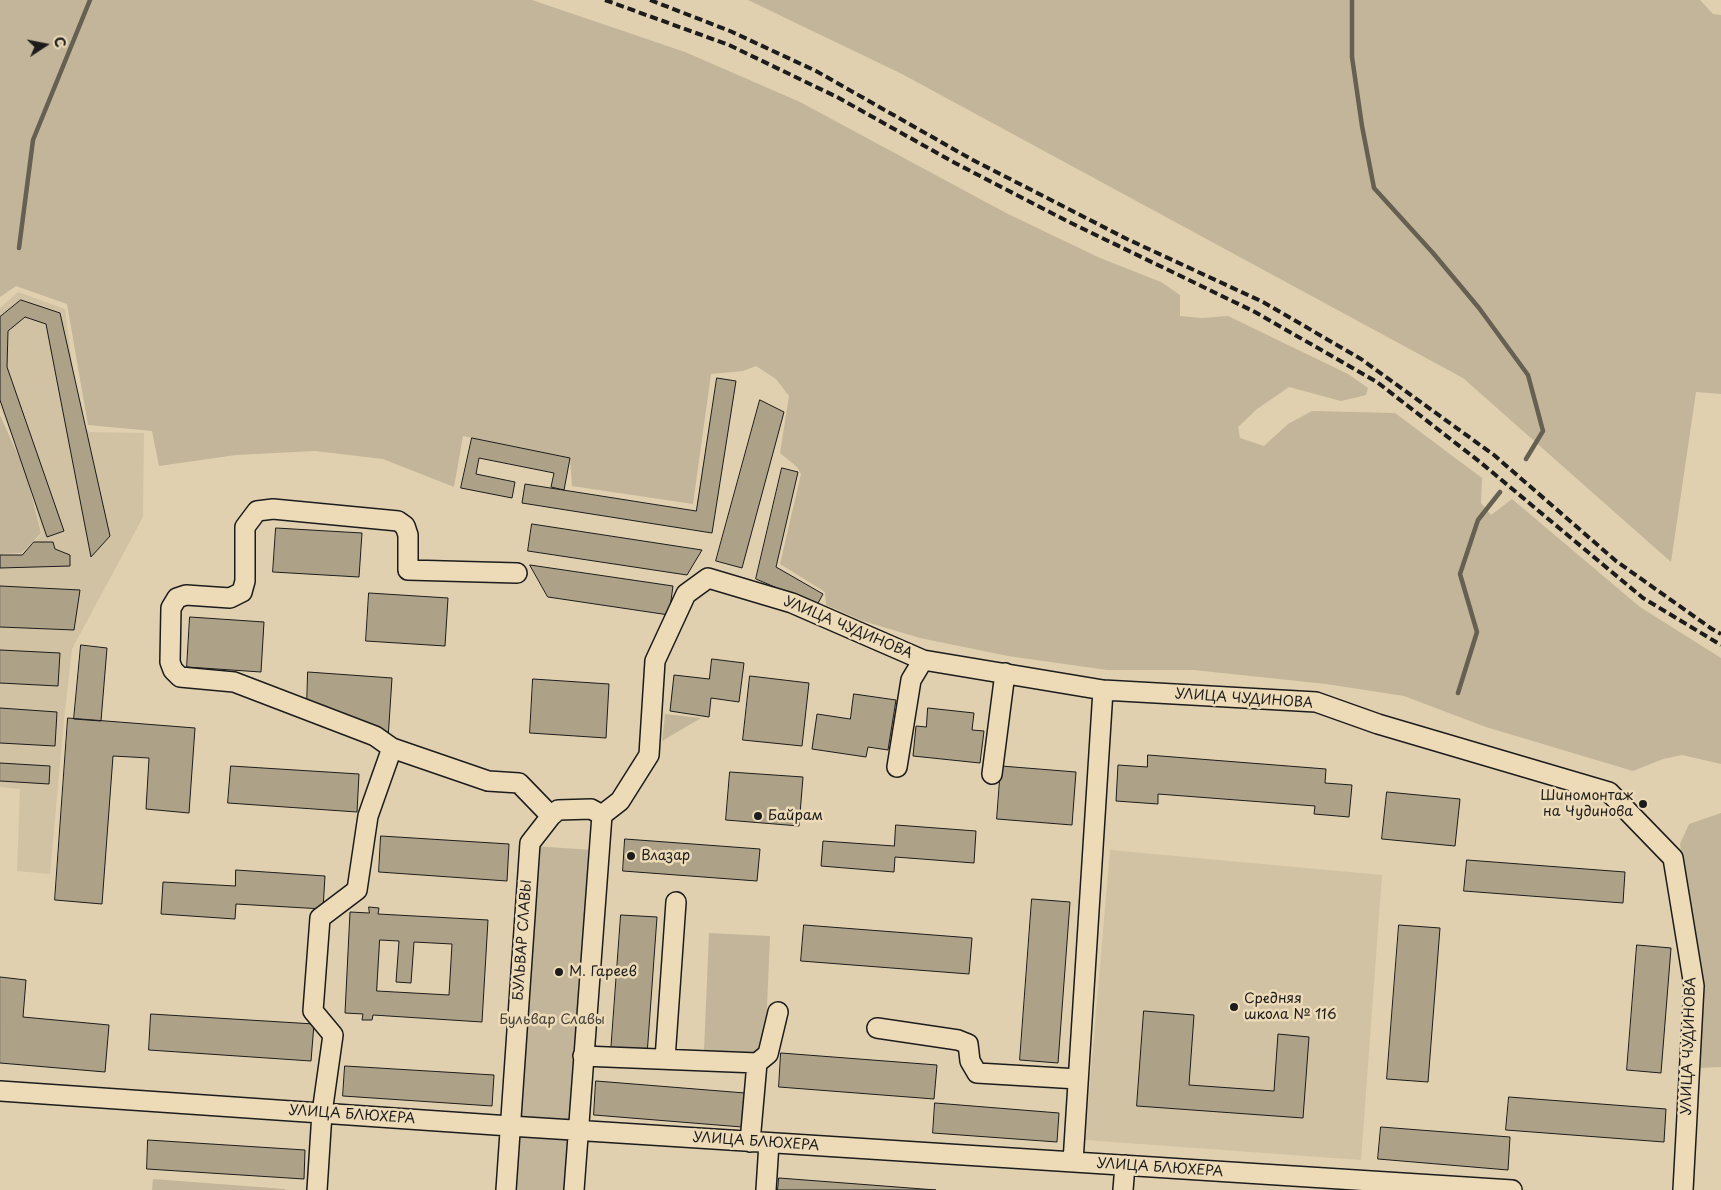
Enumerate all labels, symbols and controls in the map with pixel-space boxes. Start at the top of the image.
north arrow [20,20,70,70]
text: С [49,35,72,49]
street label: УЛИЦА ЧУДИНОВА [781,593,915,663]
street label: УЛИЦА ЧУДИНОВА [1174,686,1314,712]
place label: Шиномонтаж на Чудинова [1540,788,1633,820]
marker: Шиномонтаж на Чудинова [1637,798,1649,810]
place label: Байрам [768,808,823,824]
marker: Байрам [752,810,764,822]
place label: Влазар [641,848,690,864]
marker: Влазар [625,850,637,862]
street label: БУЛЬВАР СЛАВЫ [510,879,536,1001]
place label: М. Гареев [569,964,637,980]
marker: М. Гареев [553,966,565,978]
street label: УЛИЦА ЧУДИНОВА [1678,977,1700,1115]
place label: Средняя школа № 116 [1244,991,1337,1024]
marker: Средняя школа № 116 [1228,1001,1240,1013]
park label: Бульвар Славы [499,1012,605,1028]
street label: УЛИЦА БЛЮХЕРА [288,1102,416,1128]
street label: УЛИЦА БЛЮХЕРА [692,1129,820,1155]
street label: УЛИЦА БЛЮХЕРА [1096,1155,1224,1181]

